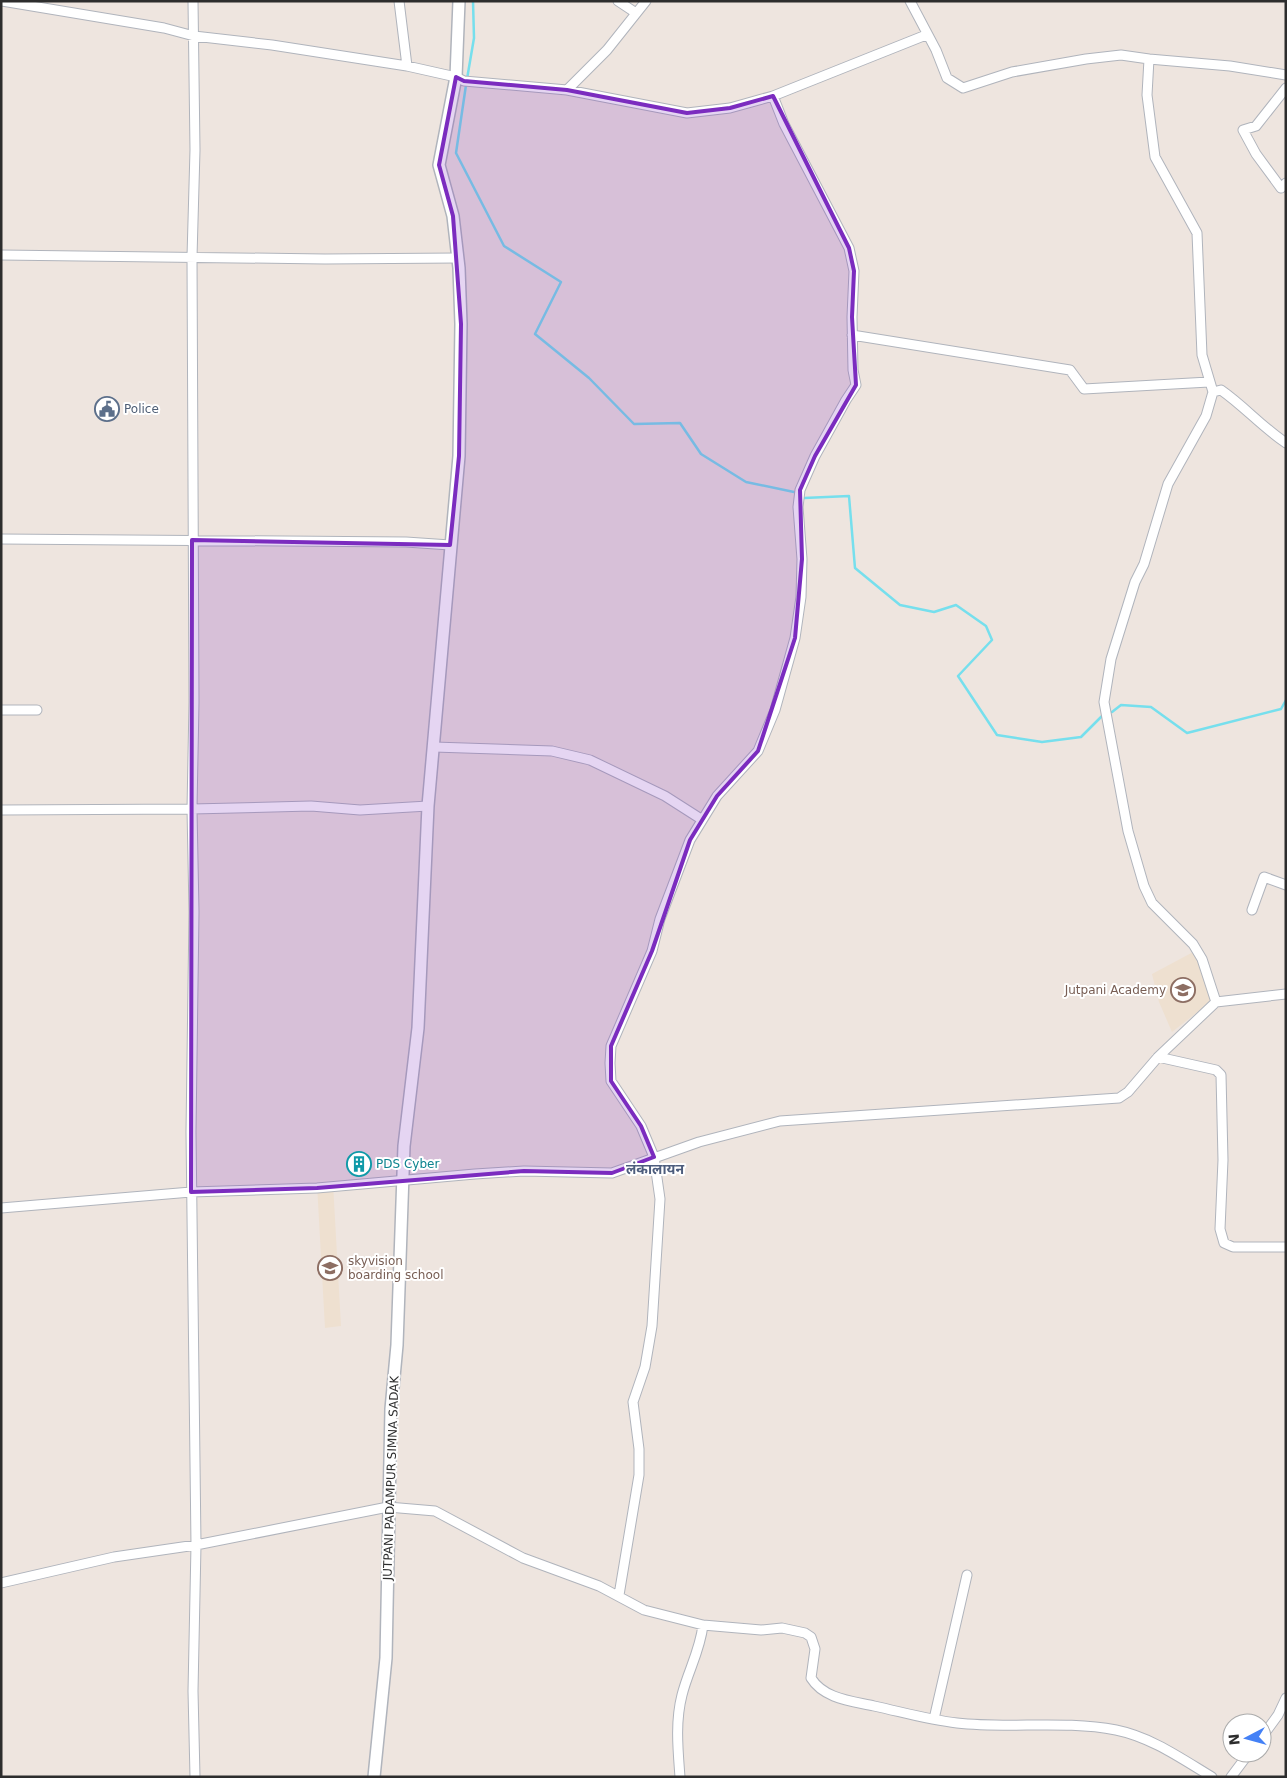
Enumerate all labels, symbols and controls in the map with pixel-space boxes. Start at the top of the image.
public building icon: Police [94,396,120,422]
place label: Police [124,402,159,416]
school or university icon: Jutpani Academy [1170,977,1196,1003]
place label: Jutpani Academy [1064,983,1166,997]
building icon: PDS Cyber [346,1151,372,1177]
place label: PDS Cyber [376,1157,439,1171]
district label: लंकालायन [626,1161,684,1177]
place label: skyvision boarding school [348,1254,444,1282]
school or university icon: skyvision boarding school [317,1255,343,1281]
street label: JUTPANI PADAMPUR SIMNA SADAK [380,1374,402,1582]
north arrow [1222,1713,1272,1763]
text: N [1226,1733,1243,1746]

